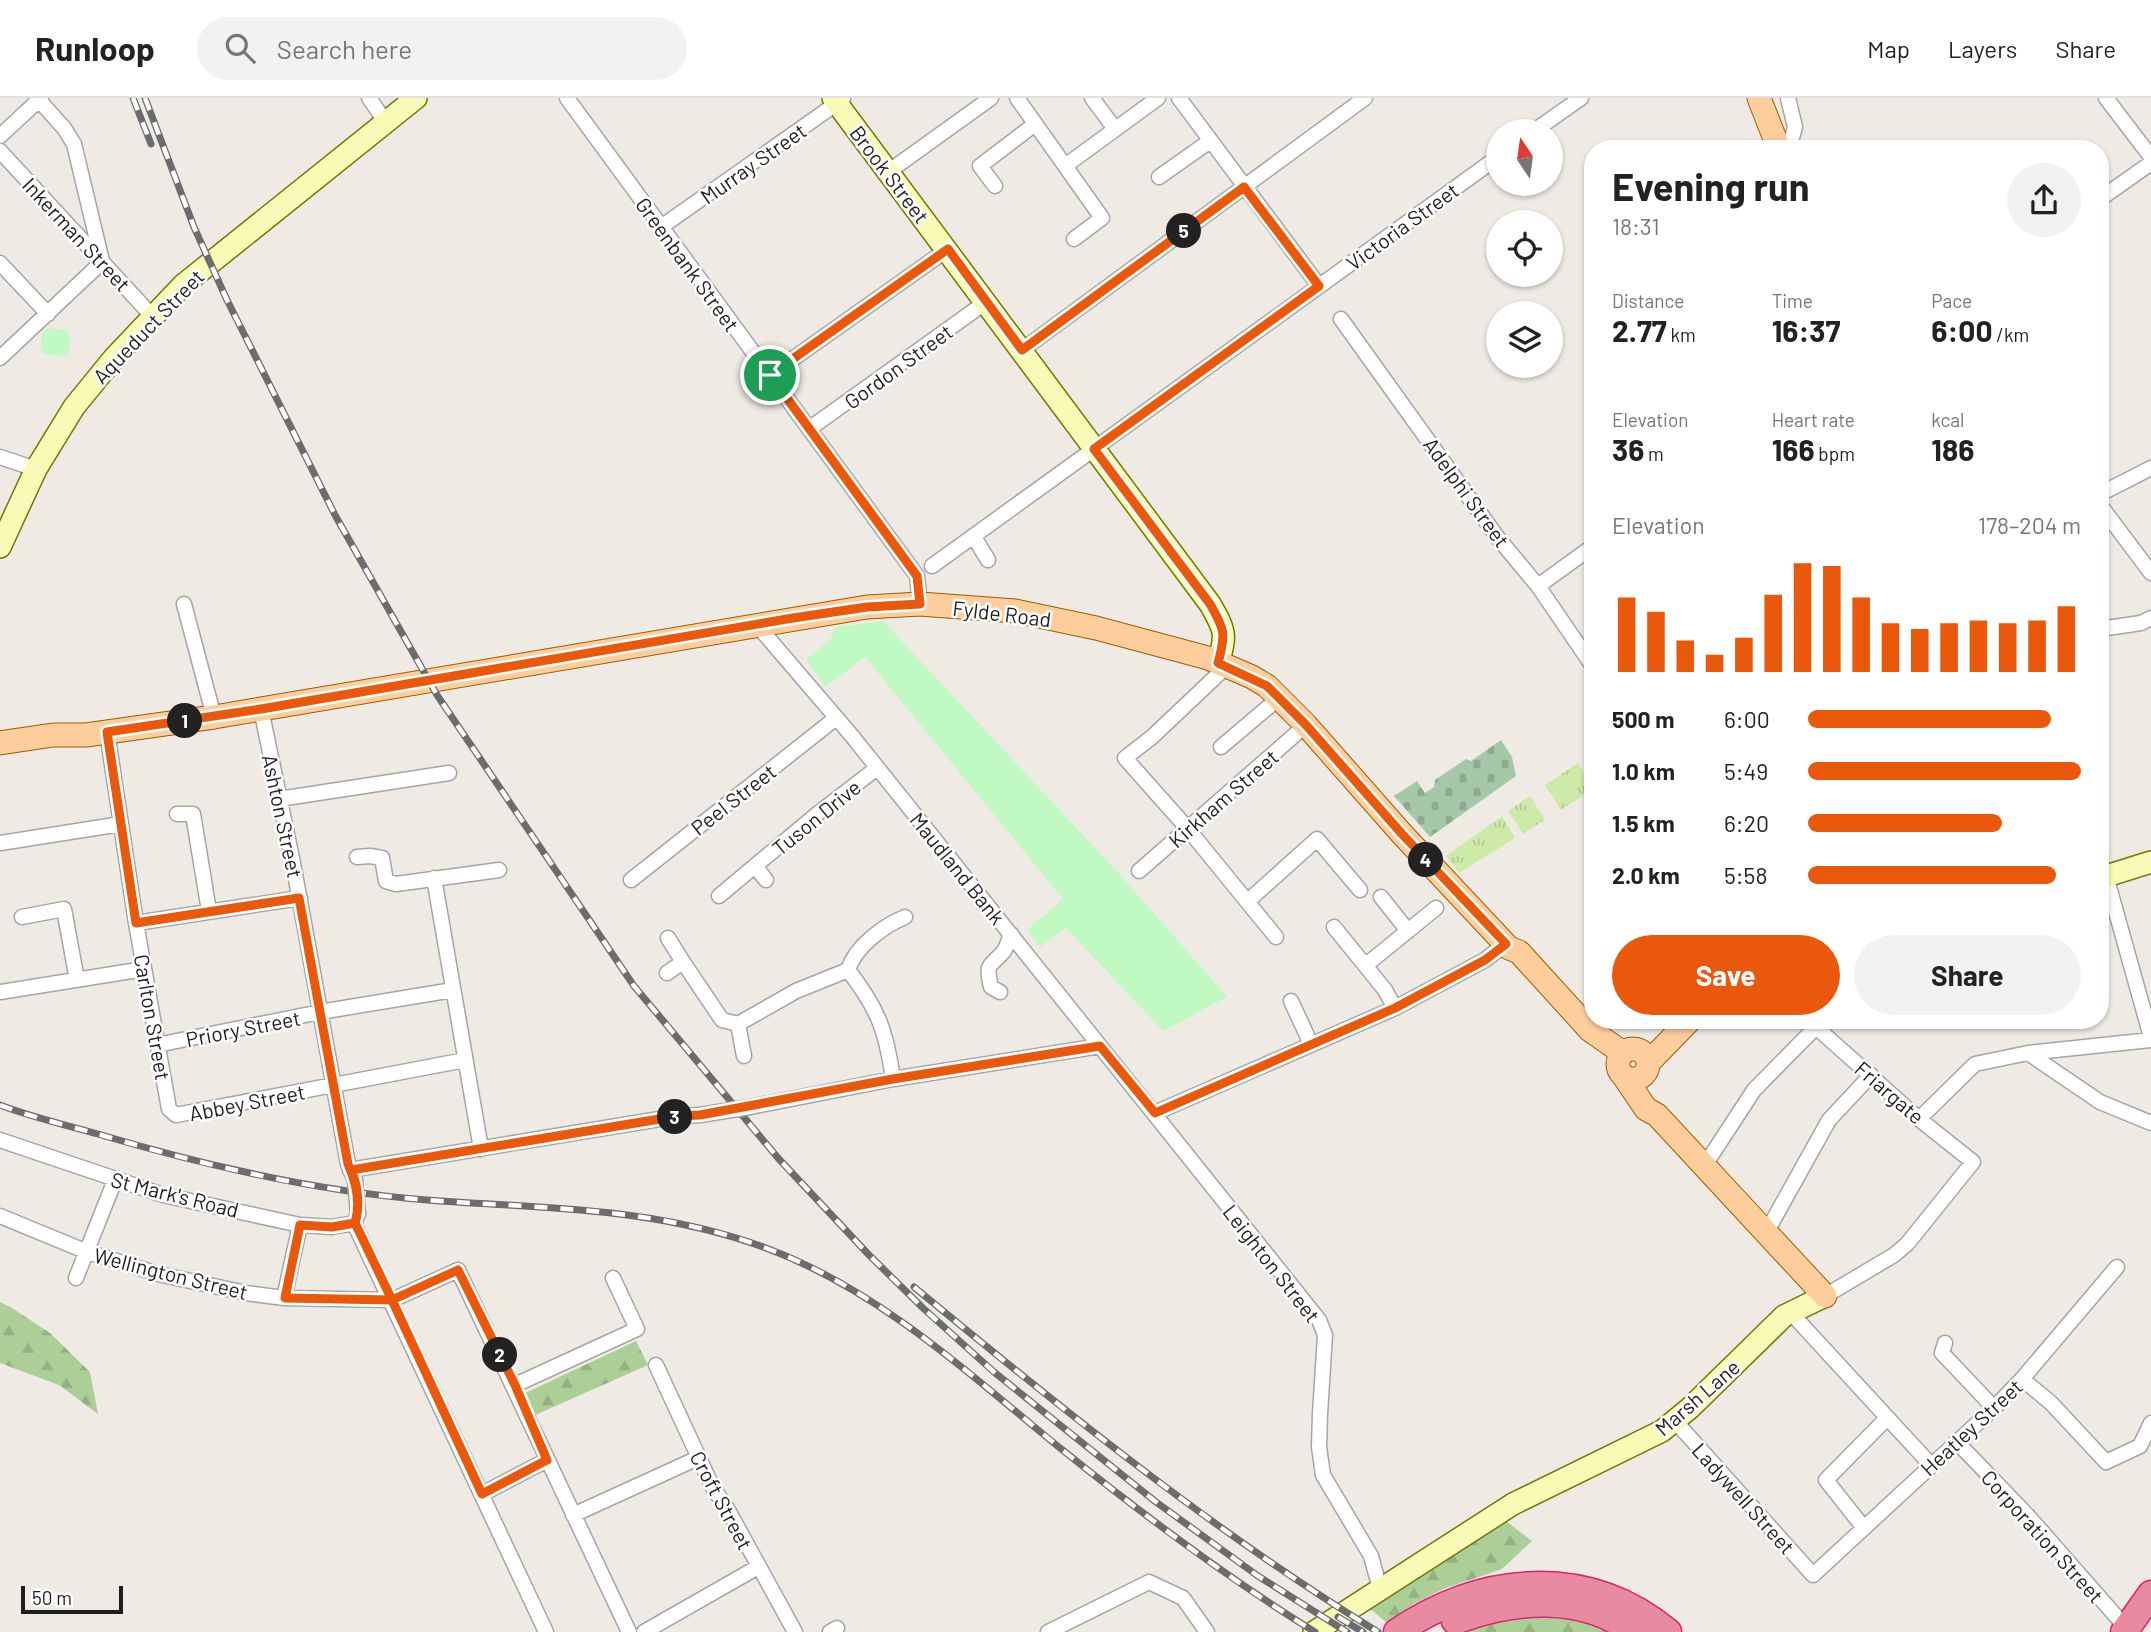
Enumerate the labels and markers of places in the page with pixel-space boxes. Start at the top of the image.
pin: 5 [1166,214,1202,248]
pin [740,345,800,405]
pin: 1 [168,704,202,738]
pin: 4 [1408,842,1444,878]
pin: 3 [658,1100,692,1134]
pin: 2 [482,1338,518,1372]

